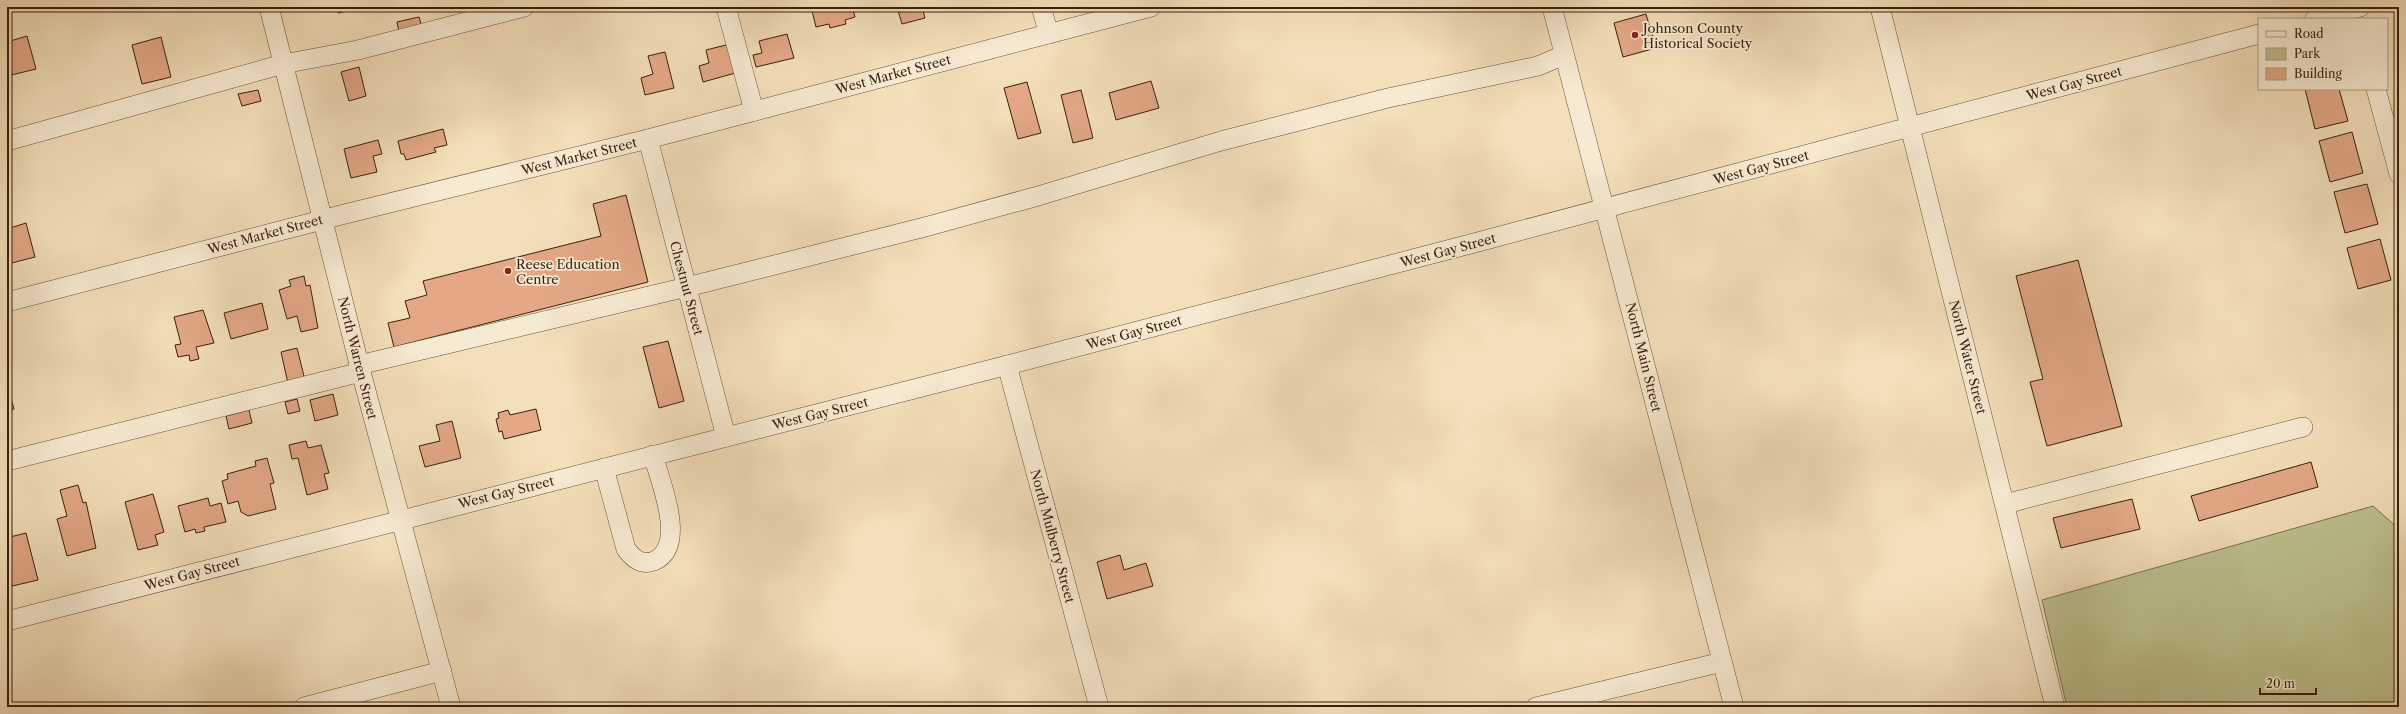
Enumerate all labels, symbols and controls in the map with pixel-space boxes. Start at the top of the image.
legend [2258,18,2388,90]
place label: Johnson County Historical Society [1641,20,1753,51]
text: Road [2294,26,2324,41]
marker: Johnson County Historical Society [1630,30,1640,40]
text: Park [2294,46,2321,61]
street label: West Market Street [833,51,953,97]
street label: West Gay Street [2024,62,2124,104]
text: Building [2294,66,2342,81]
street label: West Market Street [519,134,639,178]
street label: West Gay Street [1711,146,1811,188]
street label: West Market Street [205,211,325,257]
street label: West Gay Street [1398,229,1498,271]
street label: Chestnut Street [667,239,707,337]
place label: Reese Education Centre [516,256,620,287]
marker: Reese Education Centre [503,266,513,276]
street label: North Warren Street [335,295,381,421]
street label: North Water Street [1946,298,1990,416]
street label: North Main Street [1623,301,1665,414]
street label: West Gay Street [1084,311,1184,353]
street label: West Gay Street [769,393,870,433]
street label: North Mulberry Street [1027,467,1079,605]
street label: West Gay Street [455,472,556,512]
street label: West Gay Street [142,552,242,594]
scale bar [2260,670,2316,696]
text: 20 m [2266,676,2295,691]

